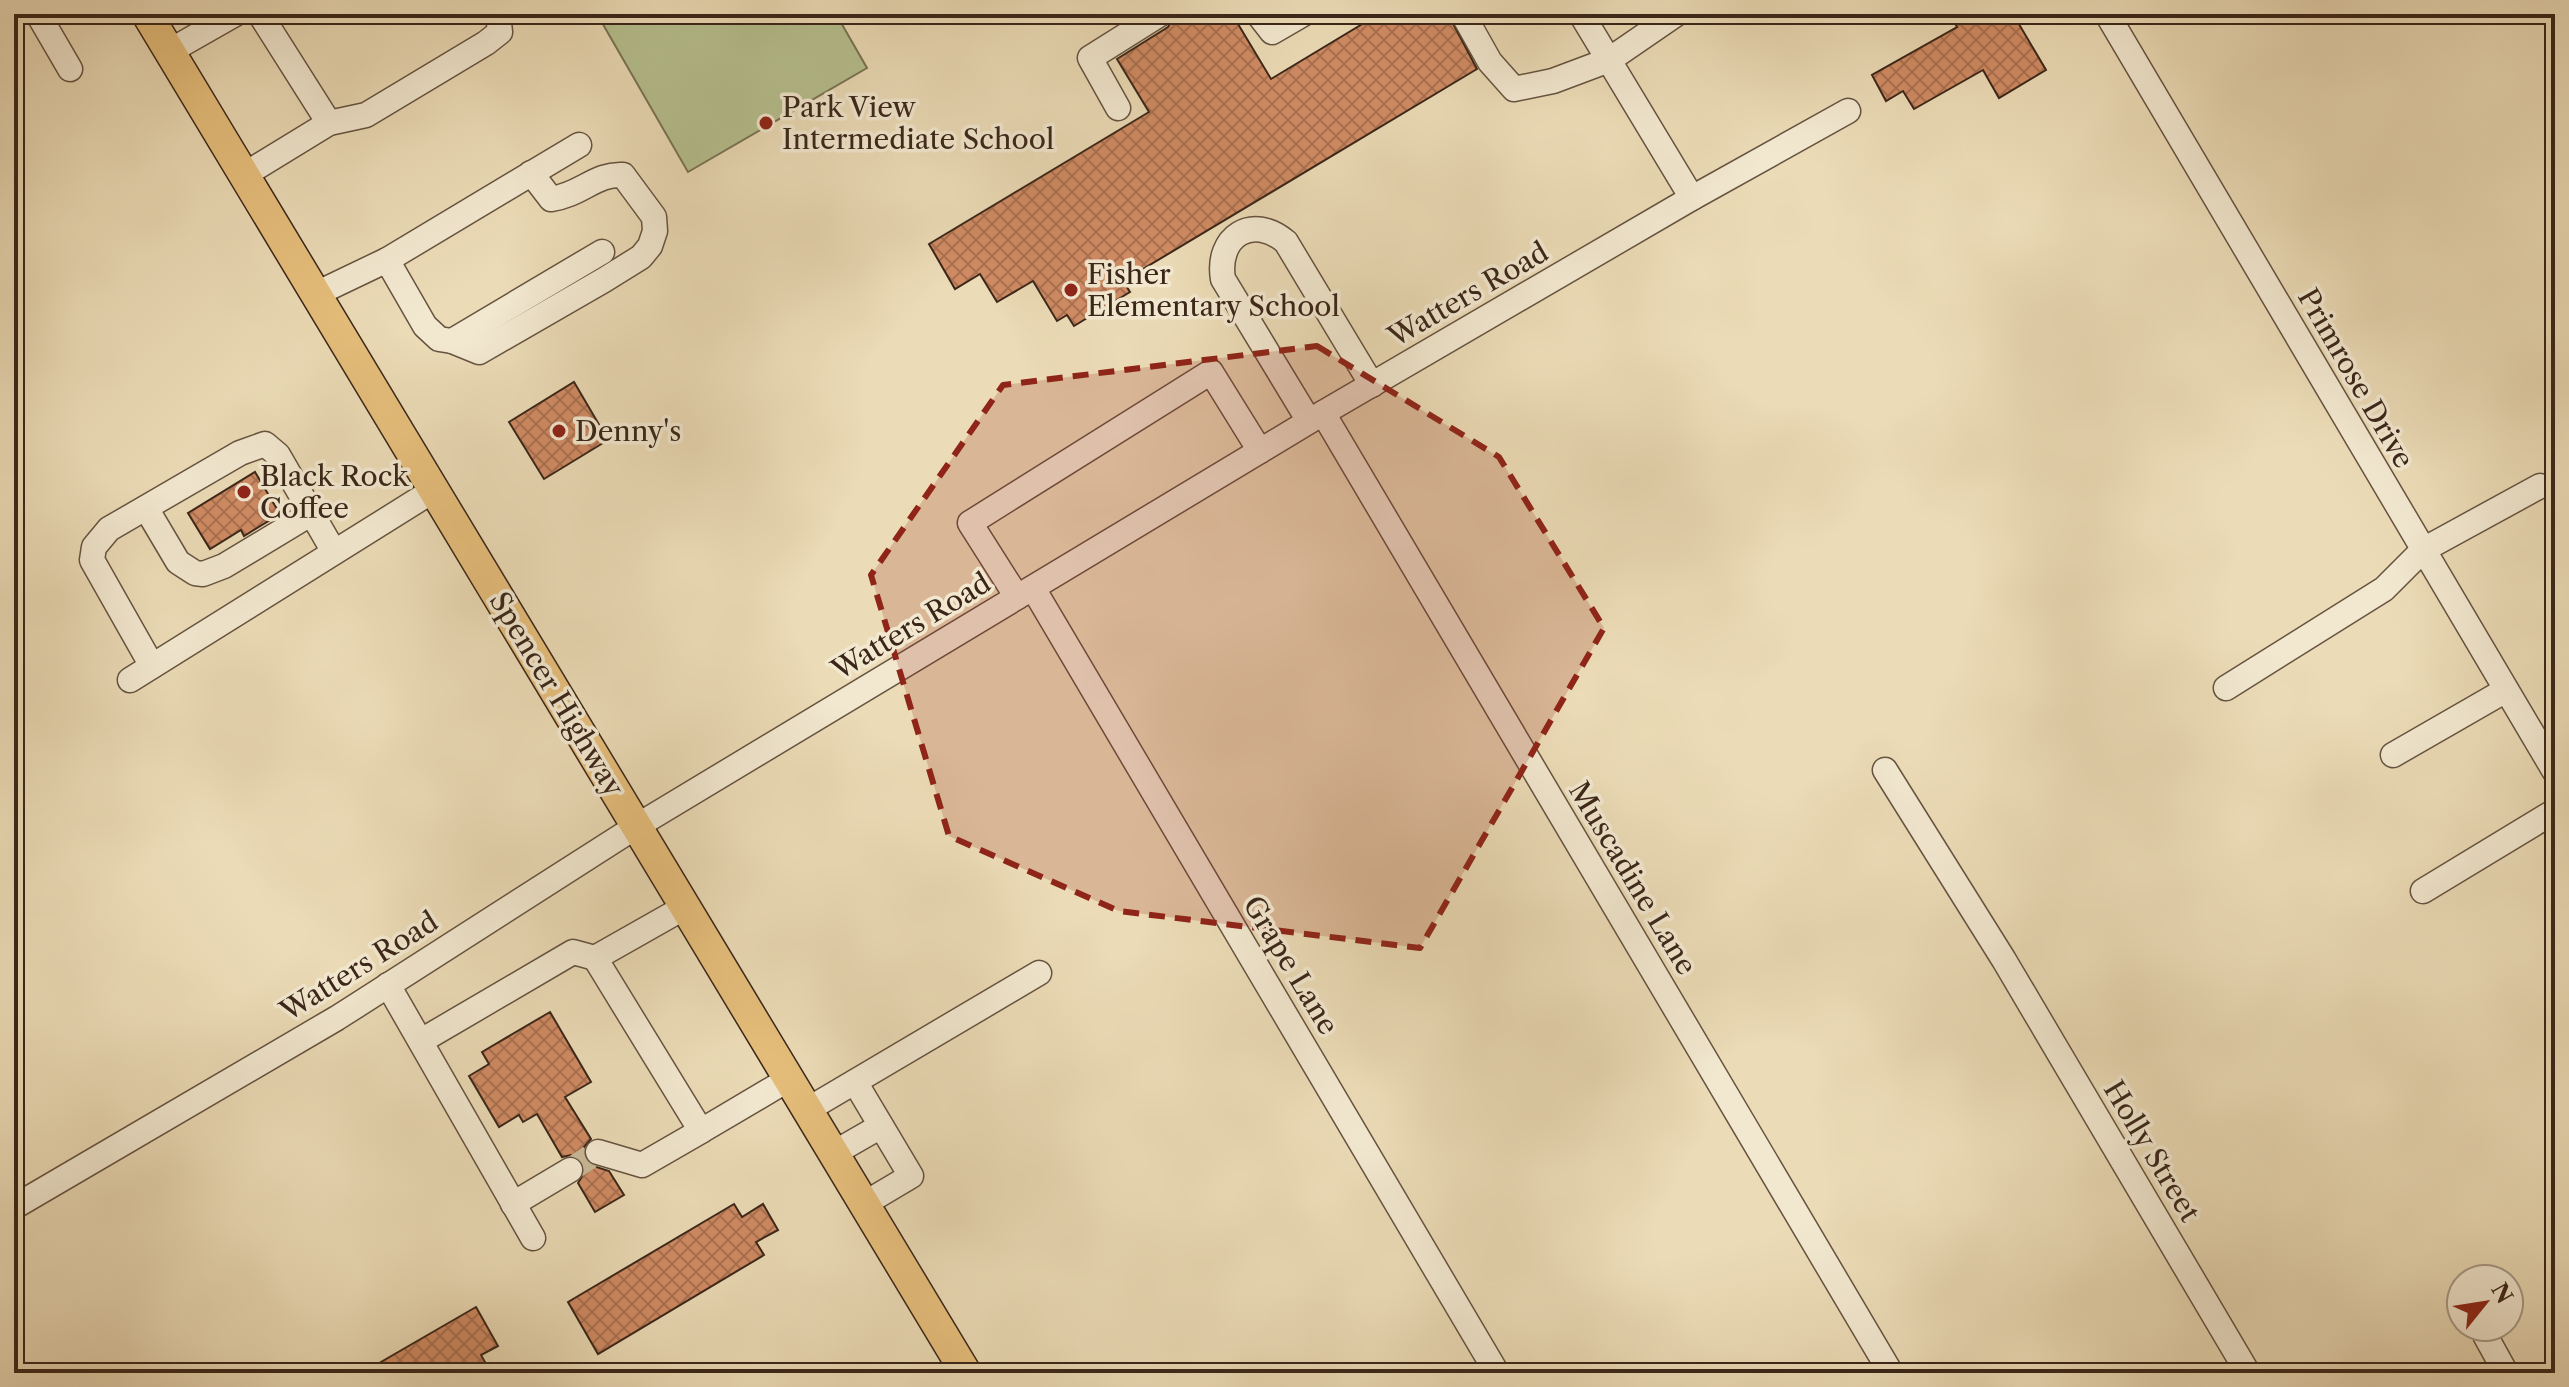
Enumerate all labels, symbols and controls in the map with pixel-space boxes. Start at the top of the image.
place label: Park View Intermediate School [782,90,1054,156]
marker: Park View Intermediate School [757,114,775,132]
street label: Watters Road [1381,235,1554,354]
place label: Fisher Elementary School [1087,257,1340,323]
marker: Fisher Elementary School [1062,281,1080,299]
street label: Primrose Drive [2291,282,2421,474]
place label: Denny's [575,414,681,448]
marker: Denny's [550,422,568,440]
place label: Black Rock Coffee [260,459,410,525]
marker: Black Rock Coffee [235,483,253,501]
street label: Watters Road [825,565,997,687]
street label: Spencer Highway [483,586,632,803]
street label: Muscadine Lane [1562,775,1704,981]
street label: Grape Lane [1236,890,1346,1040]
street label: Watters Road [273,904,444,1028]
street label: Holly Street [2097,1074,2207,1228]
north arrow [2445,1263,2525,1343]
text: N [2485,1278,2518,1308]

